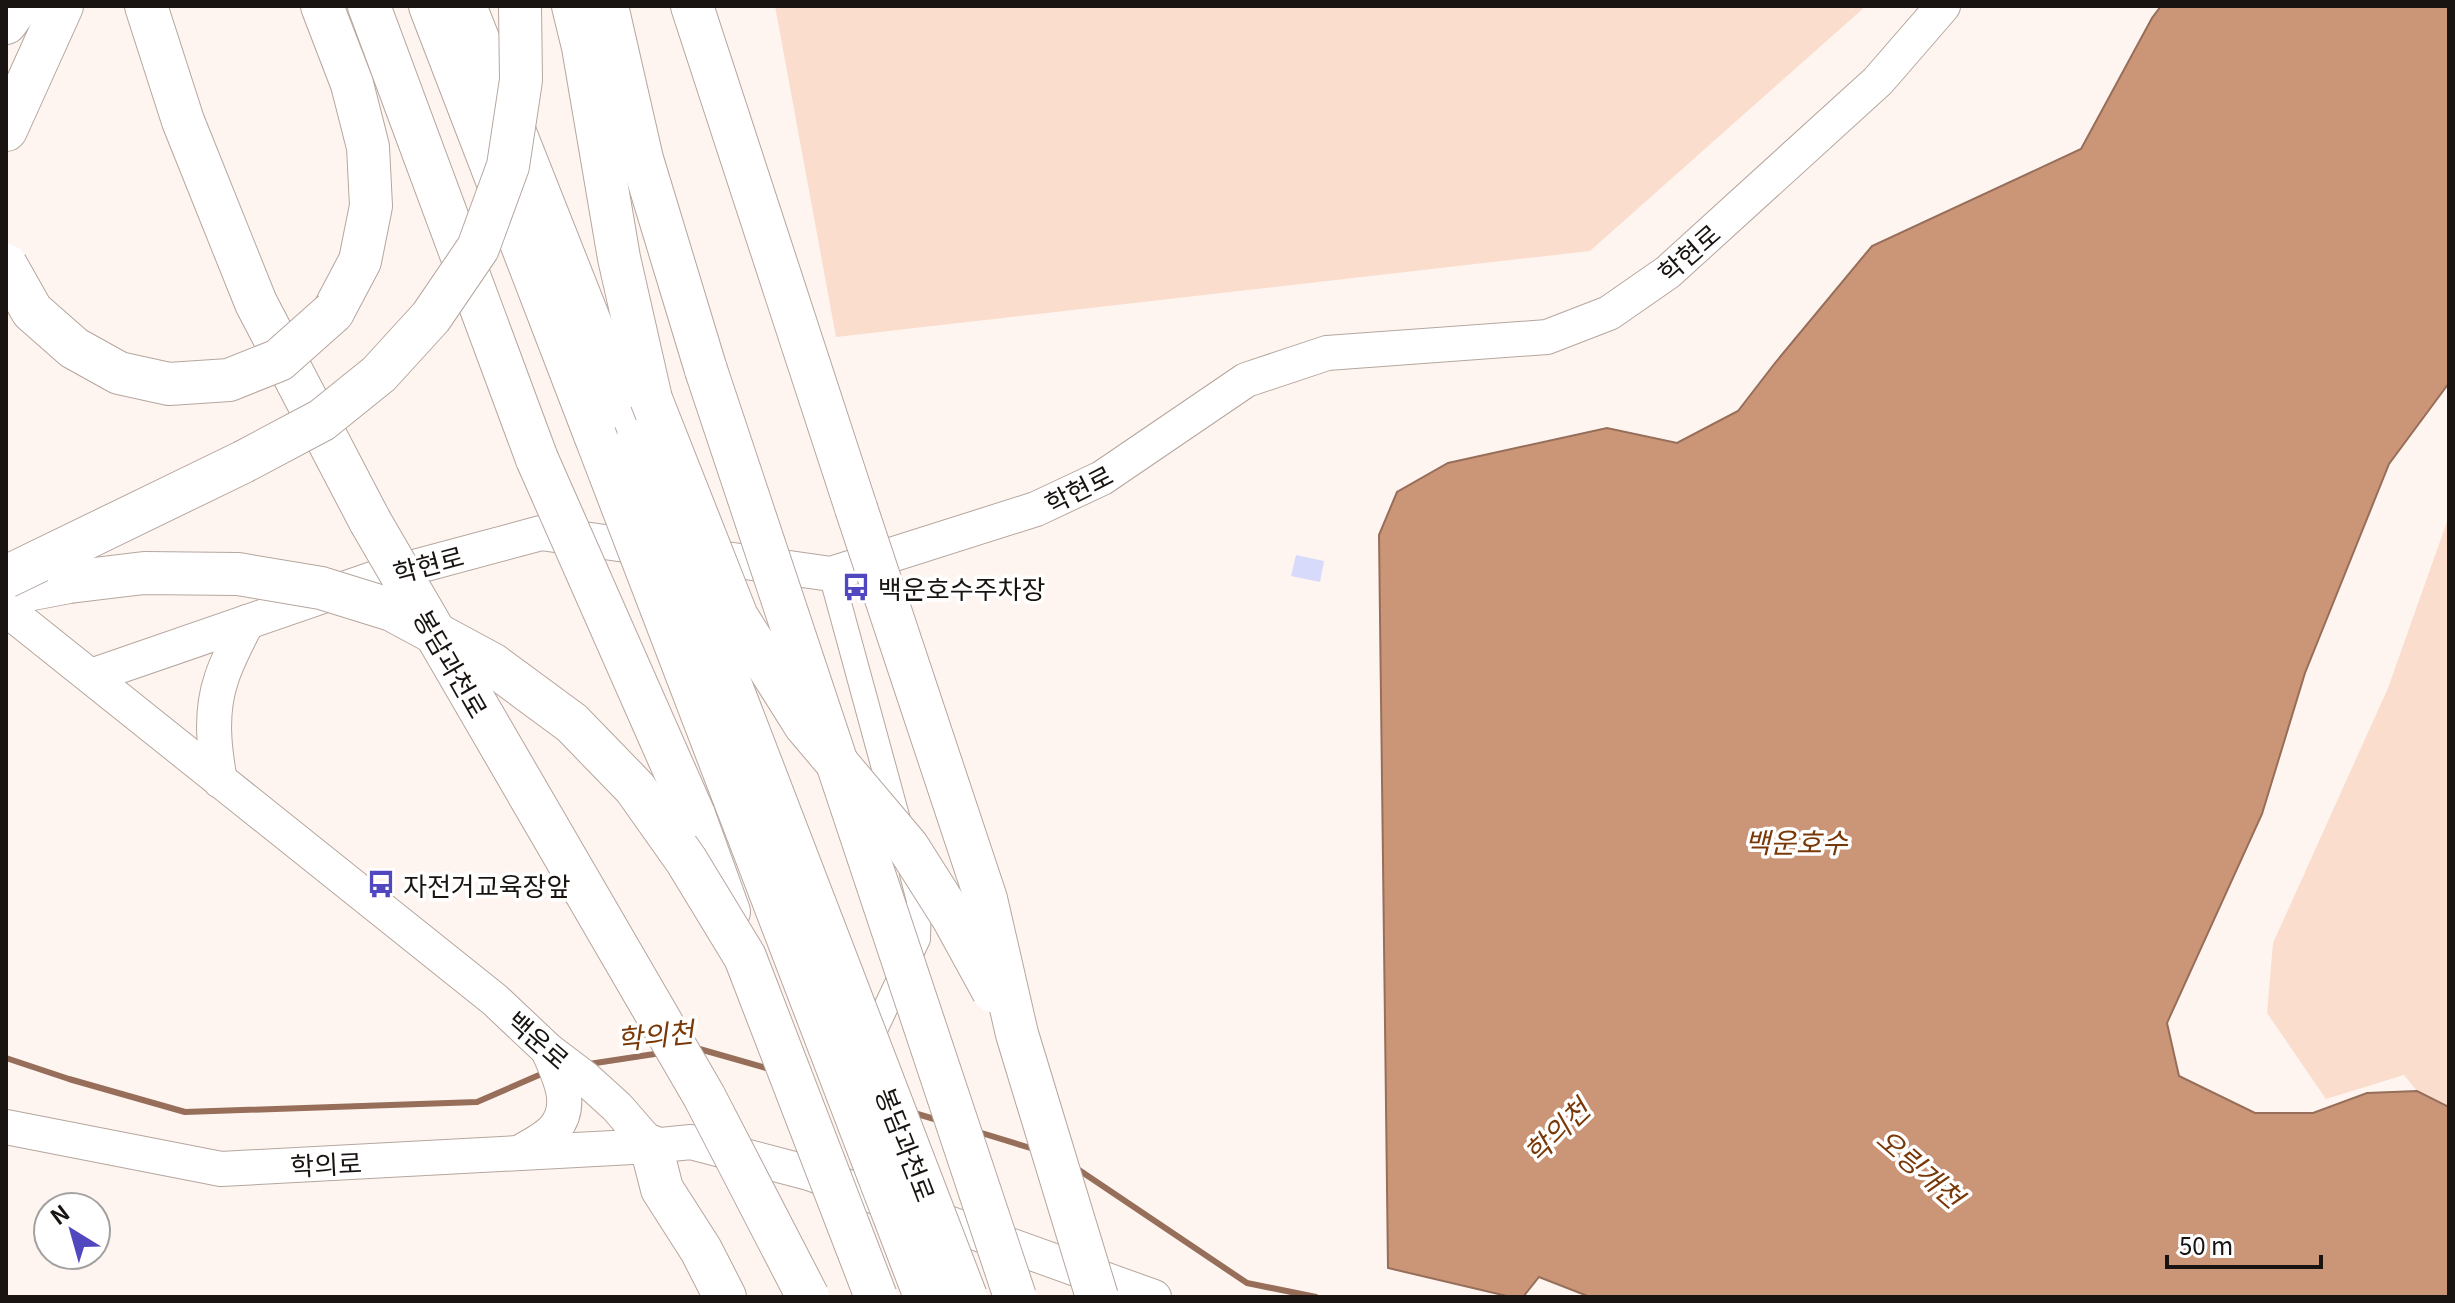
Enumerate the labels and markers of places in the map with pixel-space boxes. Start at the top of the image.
place label: 백운호수주차장 [878,569,1045,606]
bus stop icon: 백운호수주차장 [841,572,871,602]
place label: 자전거교육장앞 [403,866,571,903]
bus stop icon: 자전거교육장앞 [366,869,396,899]

